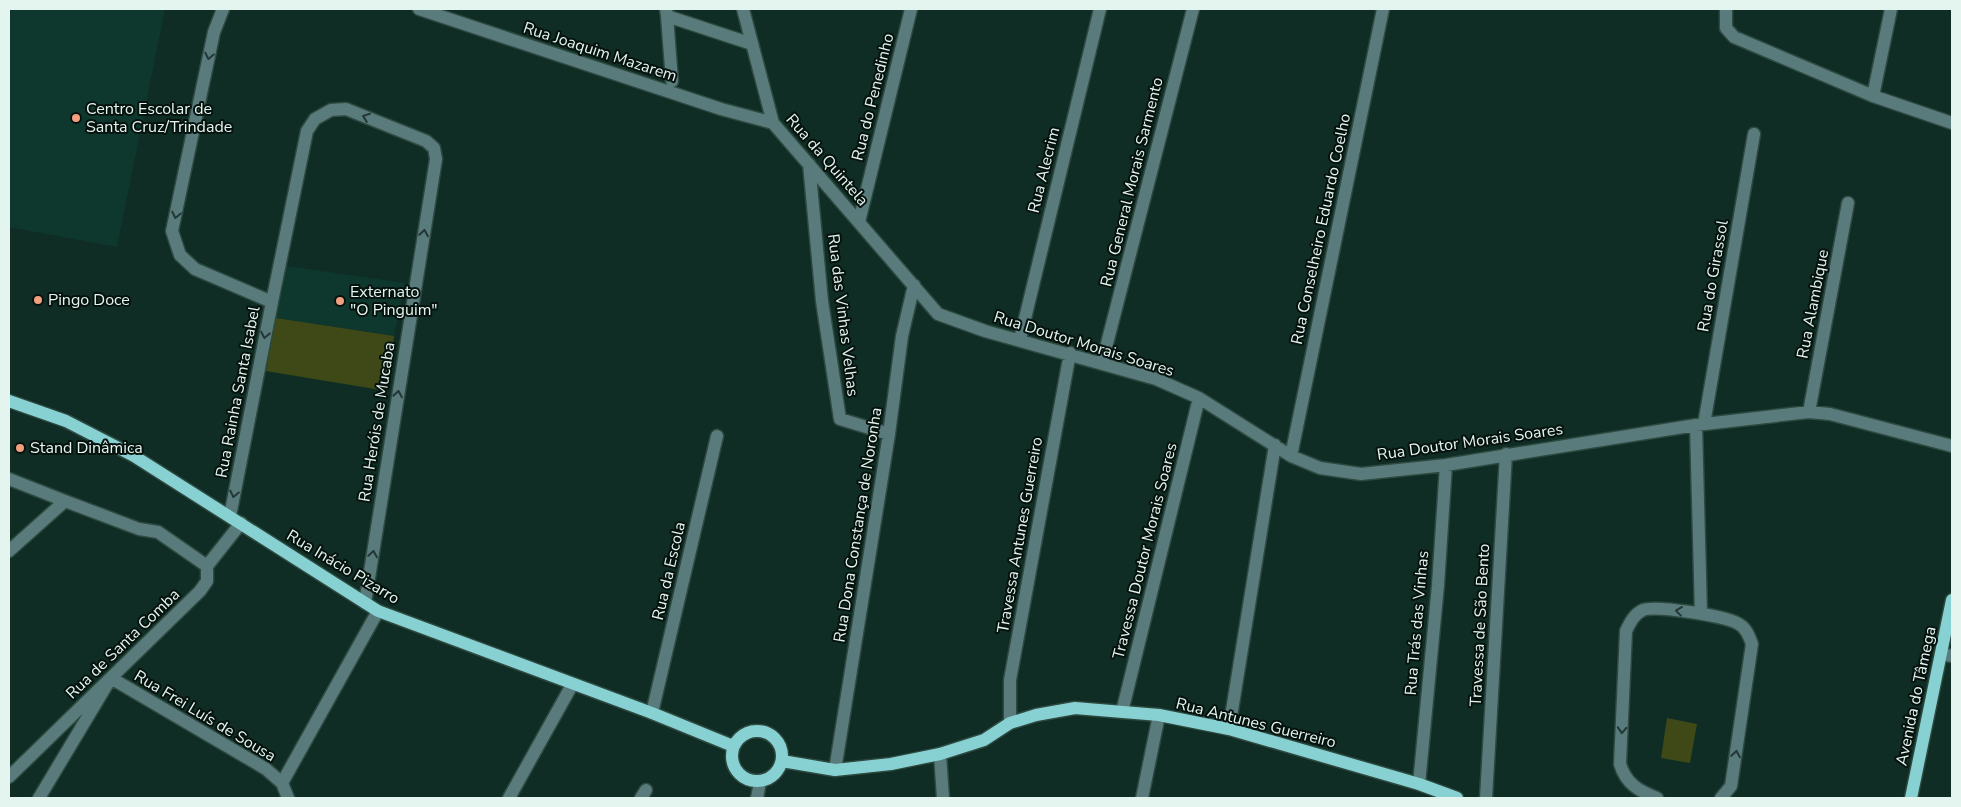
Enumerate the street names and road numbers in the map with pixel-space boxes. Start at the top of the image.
street label: Rua Joaquim Mazarem [520,17,680,87]
street label: Rua do Penedinho [847,31,899,163]
street label: Rua General Morais Sarmento [1095,75,1169,289]
street label: Rua da Quintela [781,109,873,211]
street label: Rua Conselheiro Eduardo Coelho [1286,111,1356,347]
street label: Rua Alecrim [1023,125,1065,215]
street label: Rua do Girassol [1692,218,1734,334]
street label: Rua das Vinhas Velhas [822,232,864,398]
street label: Rua Alambique [1792,248,1834,360]
street label: Rua Rainha Santa Isabel [211,304,265,480]
street label: Rua Doutor Morais Soares [991,306,1177,382]
street label: Rua Heróis de Mucaba [354,341,400,503]
street label: Rua Dona Constança de Noronha [829,406,887,644]
street label: Rua Doutor Morais Soares [1376,418,1564,466]
street label: Travessa Antunes Guerreiro [992,435,1048,635]
street label: Travessa Doutor Morais Soares [1107,440,1183,662]
street label: Rua da Escola [647,520,691,622]
street label: Rua Inácio Pizarro [282,525,404,609]
street label: Travessa de São Bento [1465,543,1495,707]
street label: Rua Trás das Vinhas [1400,550,1434,696]
street label: Rua de Santa Comba [61,584,185,704]
street label: Avenida do Tâmega [1890,624,1942,768]
street label: Rua Frei Luís de Sousa [130,665,280,767]
street label: Rua Antunes Guerreiro [1174,692,1338,754]

